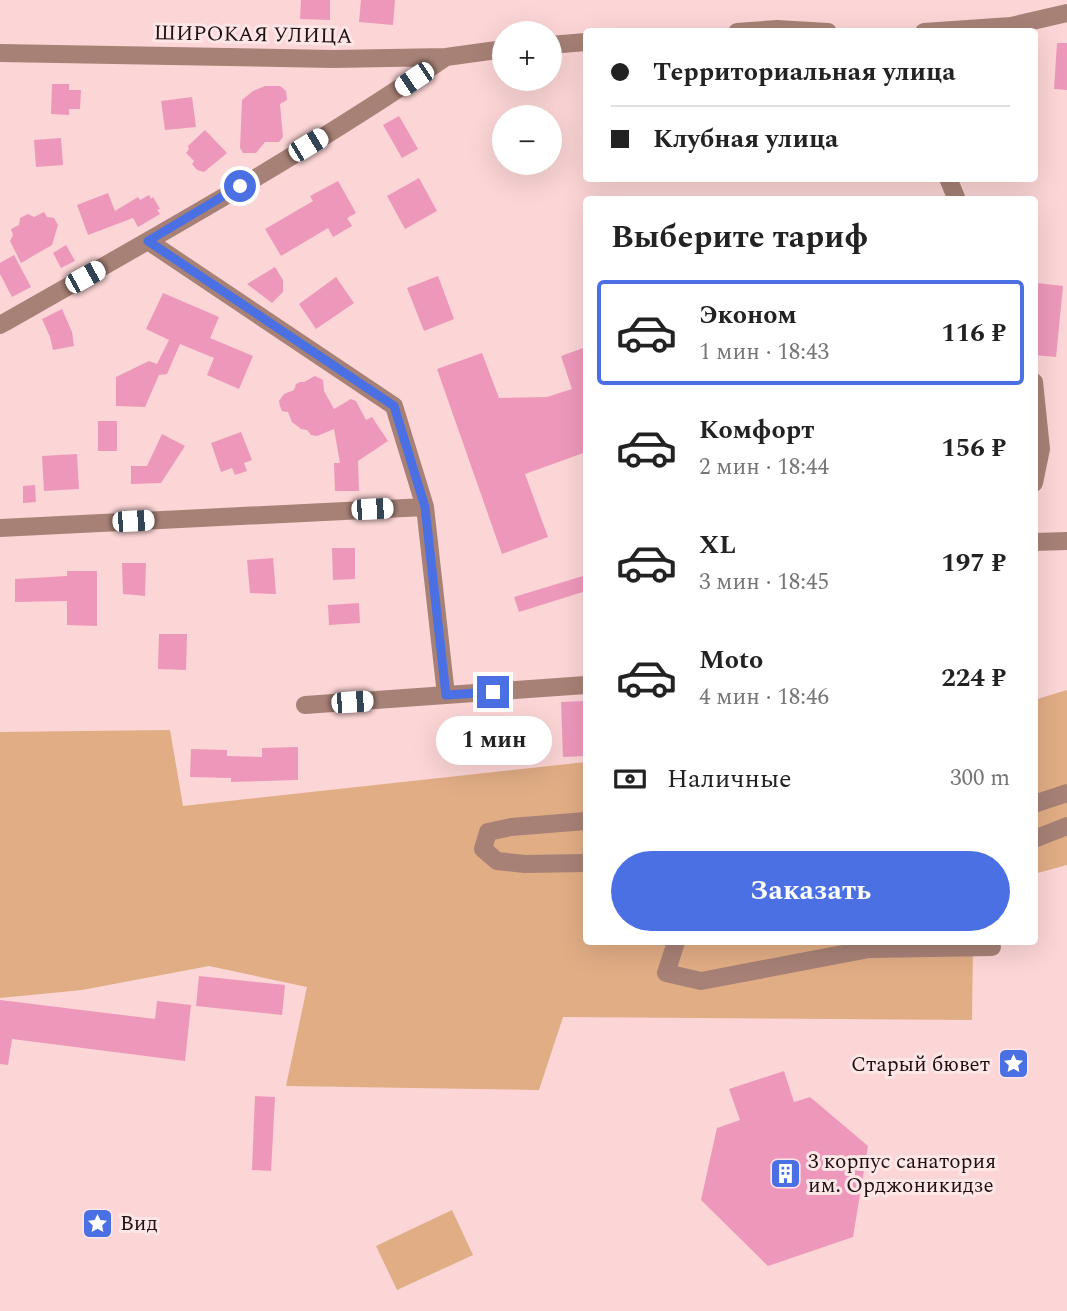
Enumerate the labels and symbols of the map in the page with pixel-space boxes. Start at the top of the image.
street label: ШИРОКАЯ УЛИЦА [153,17,353,53]
car [391,59,438,99]
car [285,125,332,165]
route start [224,170,256,202]
car [62,258,109,296]
car [351,497,394,521]
car [112,509,155,533]
route end [477,676,509,708]
car [331,690,374,714]
callout: 1 мин [435,716,551,766]
place icon: Старый бювет [996,1047,1030,1081]
place label: Старый бювет [851,1049,990,1081]
place label: 3 корпус санатория им. Орджоникидзе [808,1146,996,1202]
building icon: 3 корпус санатория им. Орджоникидзе [768,1156,802,1190]
place icon: Вид [80,1206,114,1240]
place label: Вид [120,1208,158,1240]

